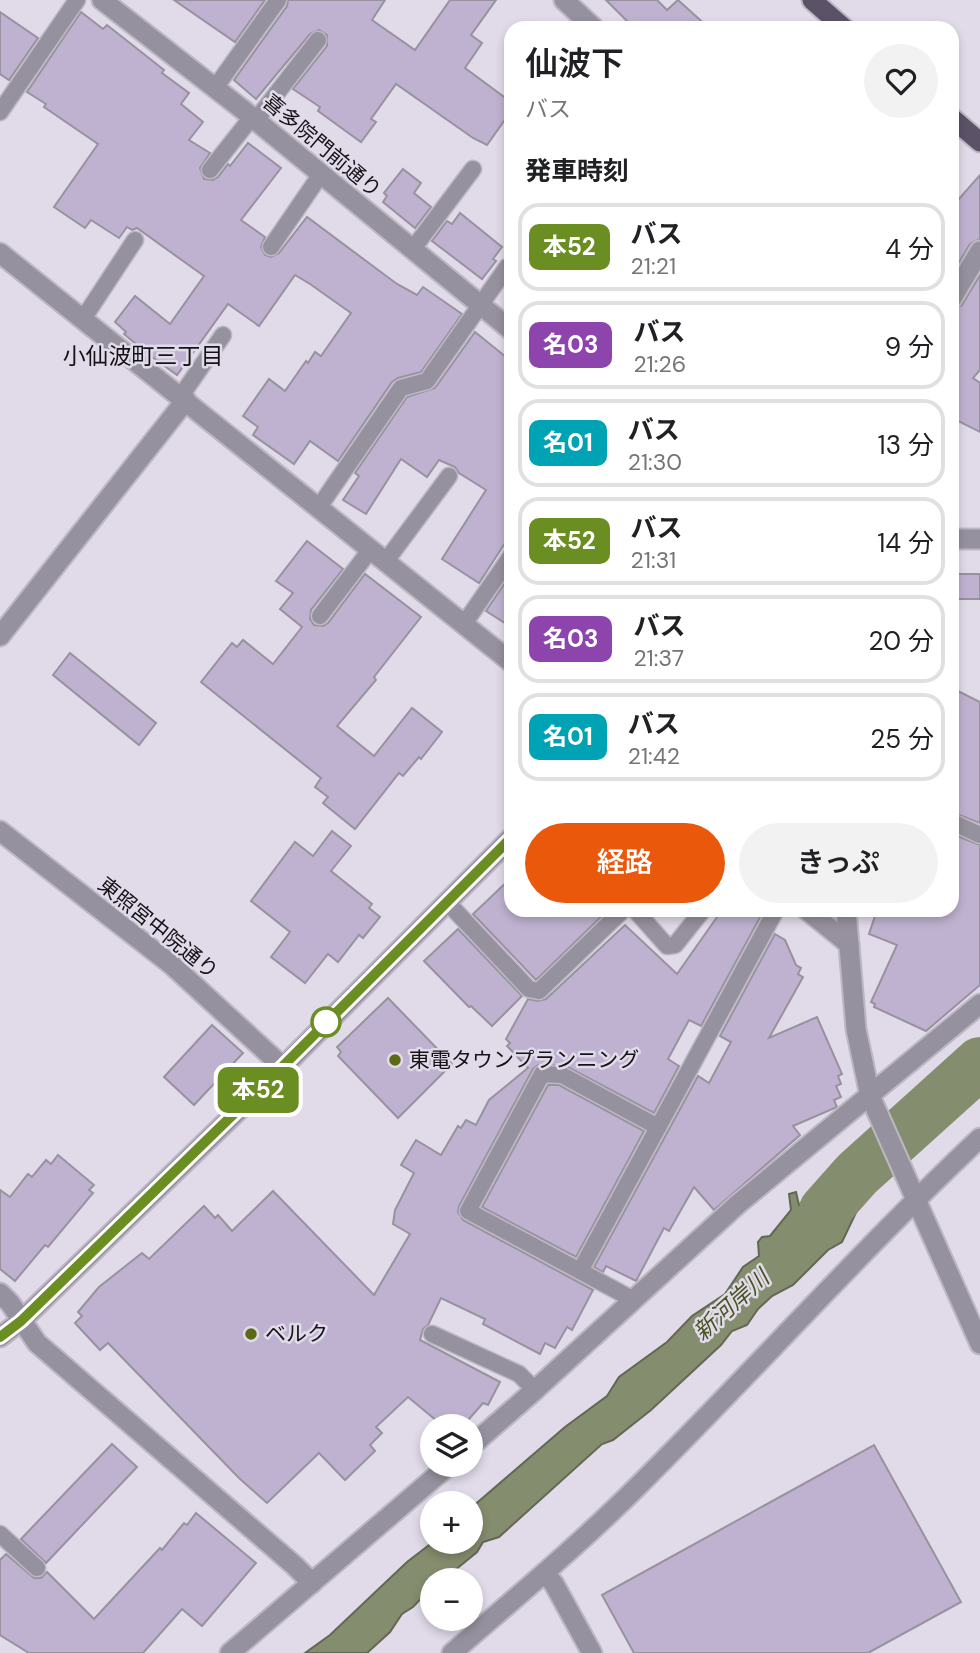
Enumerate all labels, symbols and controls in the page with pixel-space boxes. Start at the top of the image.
text: 仙波下 [525,42,624,85]
button: heart [864,44,938,118]
street label: 喜多院門前通り [257,88,387,204]
text: バス [525,94,571,124]
text: 発車時刻 [525,154,629,188]
text: バス [631,217,683,251]
text: 本52 [543,231,596,262]
text: 4 分 [885,232,934,266]
text: 21:21 [631,251,676,281]
text: バス [633,315,685,349]
text: 名03 [543,329,598,360]
text: 9 分 [885,330,934,364]
district label: 小仙波町三丁目 [63,341,224,371]
text: 21:26 [633,349,686,379]
text: バス [628,413,680,447]
text: 名01 [543,427,593,458]
text: 13 分 [878,428,934,462]
text: 21:30 [628,447,682,477]
text: バス [631,511,683,545]
text: 本52 [543,525,596,556]
text: 14 分 [877,526,934,560]
text: 21:31 [631,545,676,575]
text: バス [633,609,685,643]
text: 名03 [543,623,598,654]
text: 20 分 [869,624,934,658]
text: 21:37 [633,643,684,673]
text: バス [628,707,680,741]
text: 名01 [543,721,593,752]
text: 25 分 [870,722,934,756]
text: 21:42 [628,741,680,771]
button: 経路 [525,823,725,903]
button: きっぷ [739,823,938,903]
street label: 東照宮中院通り [92,871,224,985]
unlabelled marker [311,1007,341,1037]
place label: 東電タウンプランニング [409,1046,639,1074]
marker: 東電タウンプランニング [387,1052,403,1068]
line badge: 本52 [218,1067,298,1113]
text: 本52 [232,1074,284,1105]
water label: 新河岸川 [687,1261,777,1347]
place label: ベルク [265,1320,328,1348]
marker: ベルク [243,1326,259,1342]
map controls [420,1414,483,1631]
button: layers [420,1414,483,1477]
button: + [420,1491,483,1554]
button: − [420,1568,483,1631]

